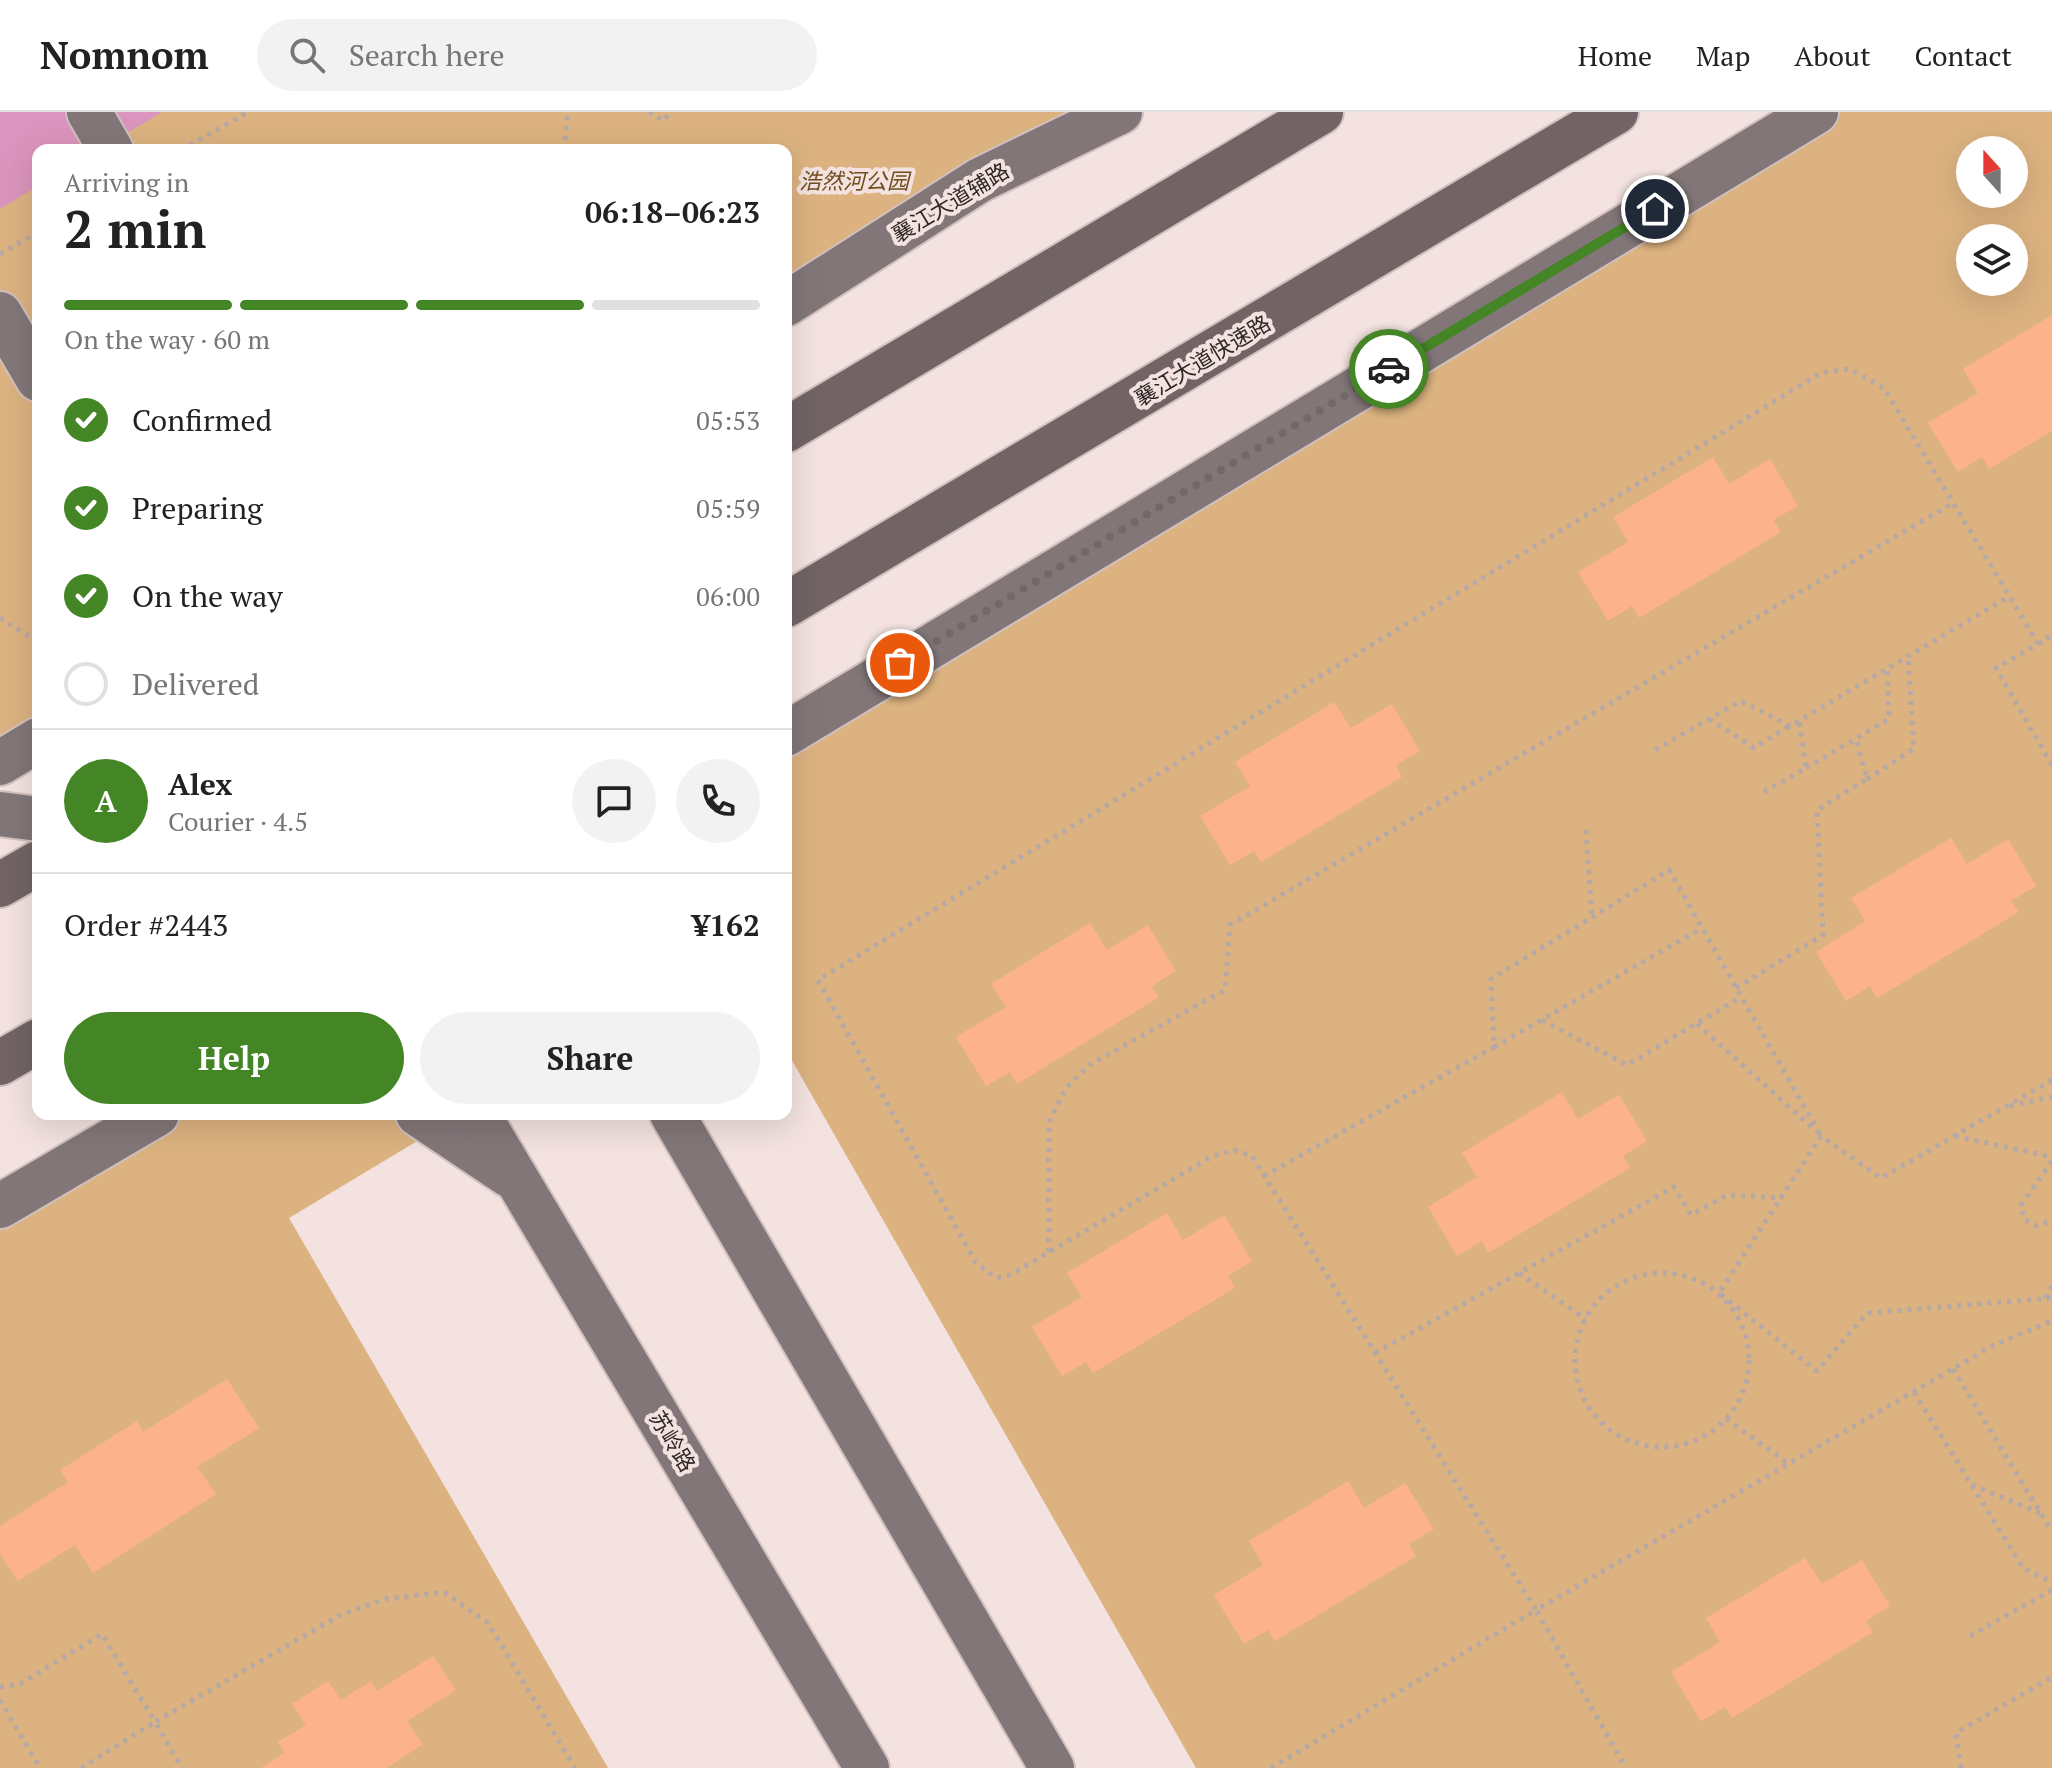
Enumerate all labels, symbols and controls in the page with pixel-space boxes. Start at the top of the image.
search box [257,19,817,91]
text: Nomnom [40,30,209,80]
icon: search [285,33,329,77]
text: Search here [349,35,505,75]
text: Home [1578,37,1652,74]
text: Map [1696,37,1750,74]
text: About [1794,37,1871,74]
text: Contact [1915,37,2012,74]
north arrow [1956,136,2028,208]
map controls [1956,136,2028,296]
street label: 襄江大道辅路 [886,156,1014,248]
text: Arriving in [64,165,189,199]
park label: 浩然河公园 [799,166,912,195]
pin [1621,175,1689,243]
icon: home [1633,187,1677,231]
text: 06:18–06:23 [585,192,760,232]
text: 2 min [64,194,206,263]
button: layers [1956,224,2028,296]
street label: 襄江大道快速路 [1129,308,1275,412]
text: On the way · 60 m [64,322,270,356]
courier [1349,329,1429,409]
icon: car [1367,347,1411,391]
icon: check [64,398,108,442]
text: Confirmed [132,400,272,440]
text: 05:53 [696,403,760,437]
icon: check [64,486,108,530]
text: Preparing [132,488,263,528]
text: 05:59 [696,491,760,525]
icon: check [64,574,108,618]
text: On the way [132,576,283,616]
text: 06:00 [696,579,760,613]
pin [866,629,934,697]
icon: bag [878,641,922,685]
text: Delivered [132,664,259,704]
button: chat [572,759,656,843]
button: phone [676,759,760,843]
text: Alex [168,764,232,804]
text: A [95,781,117,821]
text: Courier · 4.5 [168,804,308,838]
text: Order #2443 [64,905,228,945]
text: ¥162 [692,905,760,945]
button: Help [64,1012,404,1104]
button: Share [420,1012,760,1104]
street label: 苏岭路 [644,1405,702,1477]

